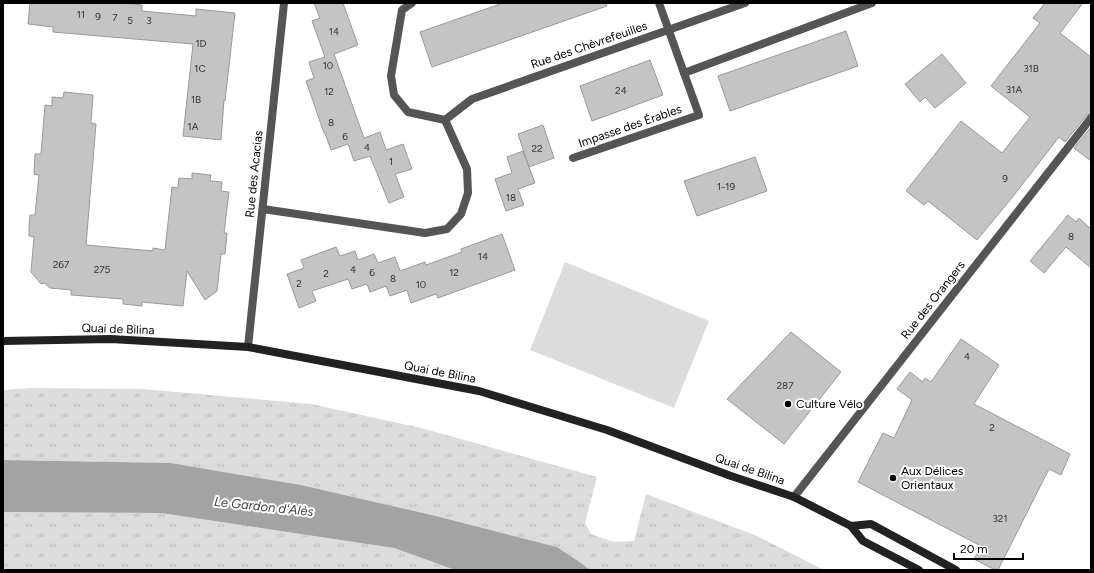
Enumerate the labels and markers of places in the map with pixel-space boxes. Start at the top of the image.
place label: Culture Vélo [796,397,863,411]
marker: Culture Vélo [783,399,793,409]
place label: Aux Délices Orientaux [901,464,964,492]
marker: Aux Délices Orientaux [888,473,898,483]

